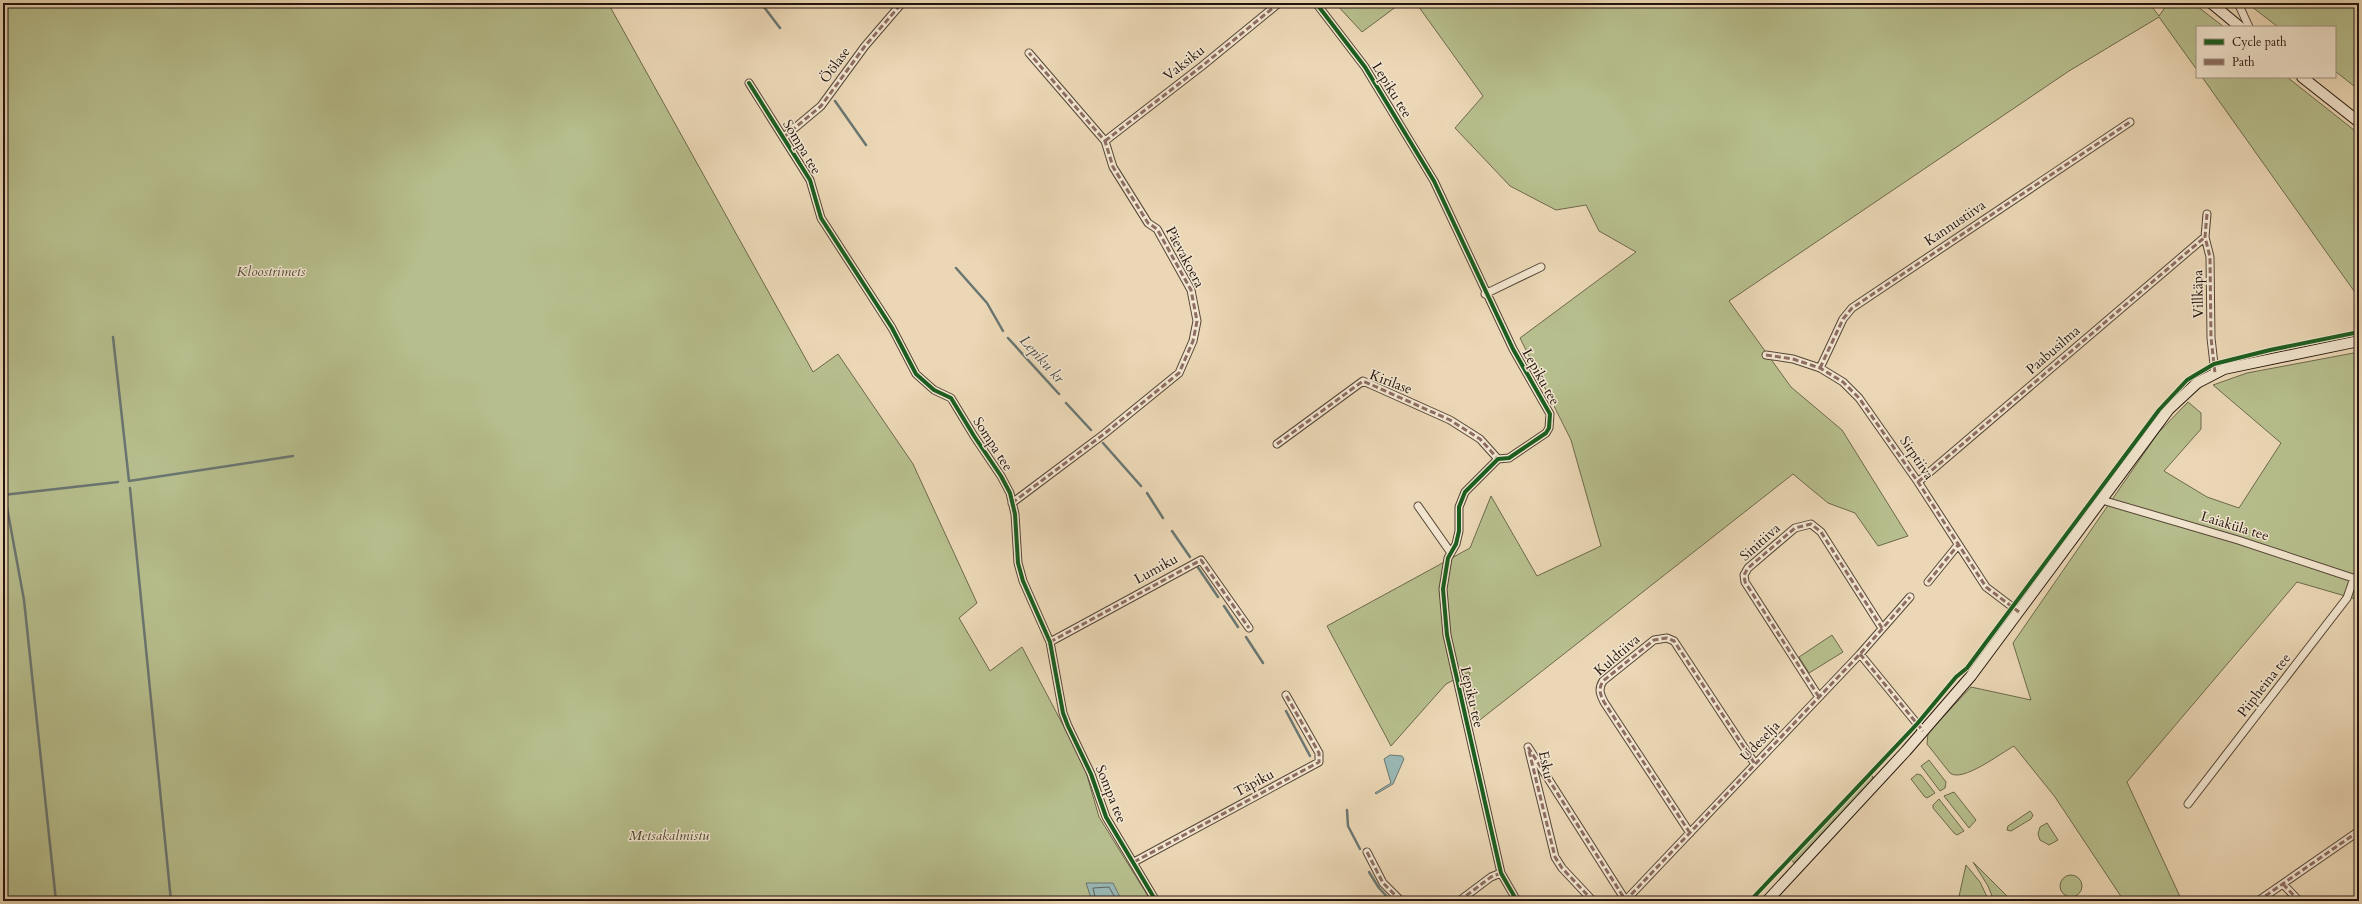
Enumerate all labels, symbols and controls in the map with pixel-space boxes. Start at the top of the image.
legend [2196,26,2336,78]
text: Cycle path [2232,34,2287,50]
street label: Vaksiku [1159,41,1209,85]
street label: Öölase [815,43,855,87]
text: Path [2232,54,2255,70]
street label: Lepiku tee [1367,59,1417,121]
street label: Sompa tee [778,116,826,178]
street label: Kannustiiva [1921,195,1989,251]
street label: Päevakoera [1161,223,1209,291]
park label: Kloostrimets [237,262,306,281]
street label: Villkäpa [2188,270,2208,318]
street label: Paabusilma [2022,321,2084,379]
water label: Lepiku kr [1015,331,1070,388]
street label: Lepiku tee [1518,345,1564,409]
street label: Kirilase [1367,365,1415,399]
street label: Sompa tee [968,413,1018,475]
street label: Sirptiiva [1895,432,1939,484]
street label: Laiaküla tee [2199,507,2271,545]
street label: Sinitiiva [1736,519,1784,565]
street label: Lumiku [1131,549,1181,589]
street label: Kuldtiiva [1590,630,1644,680]
street label: Piipheina tee [2233,649,2295,721]
street label: Lepiku tee [1456,665,1488,729]
street label: Udeselja [1736,716,1784,766]
street label: Esku [1534,749,1558,781]
street label: Sompa tee [1091,762,1131,826]
street label: Täpiku [1231,764,1278,801]
park label: Metsakalmistu [629,826,709,845]

